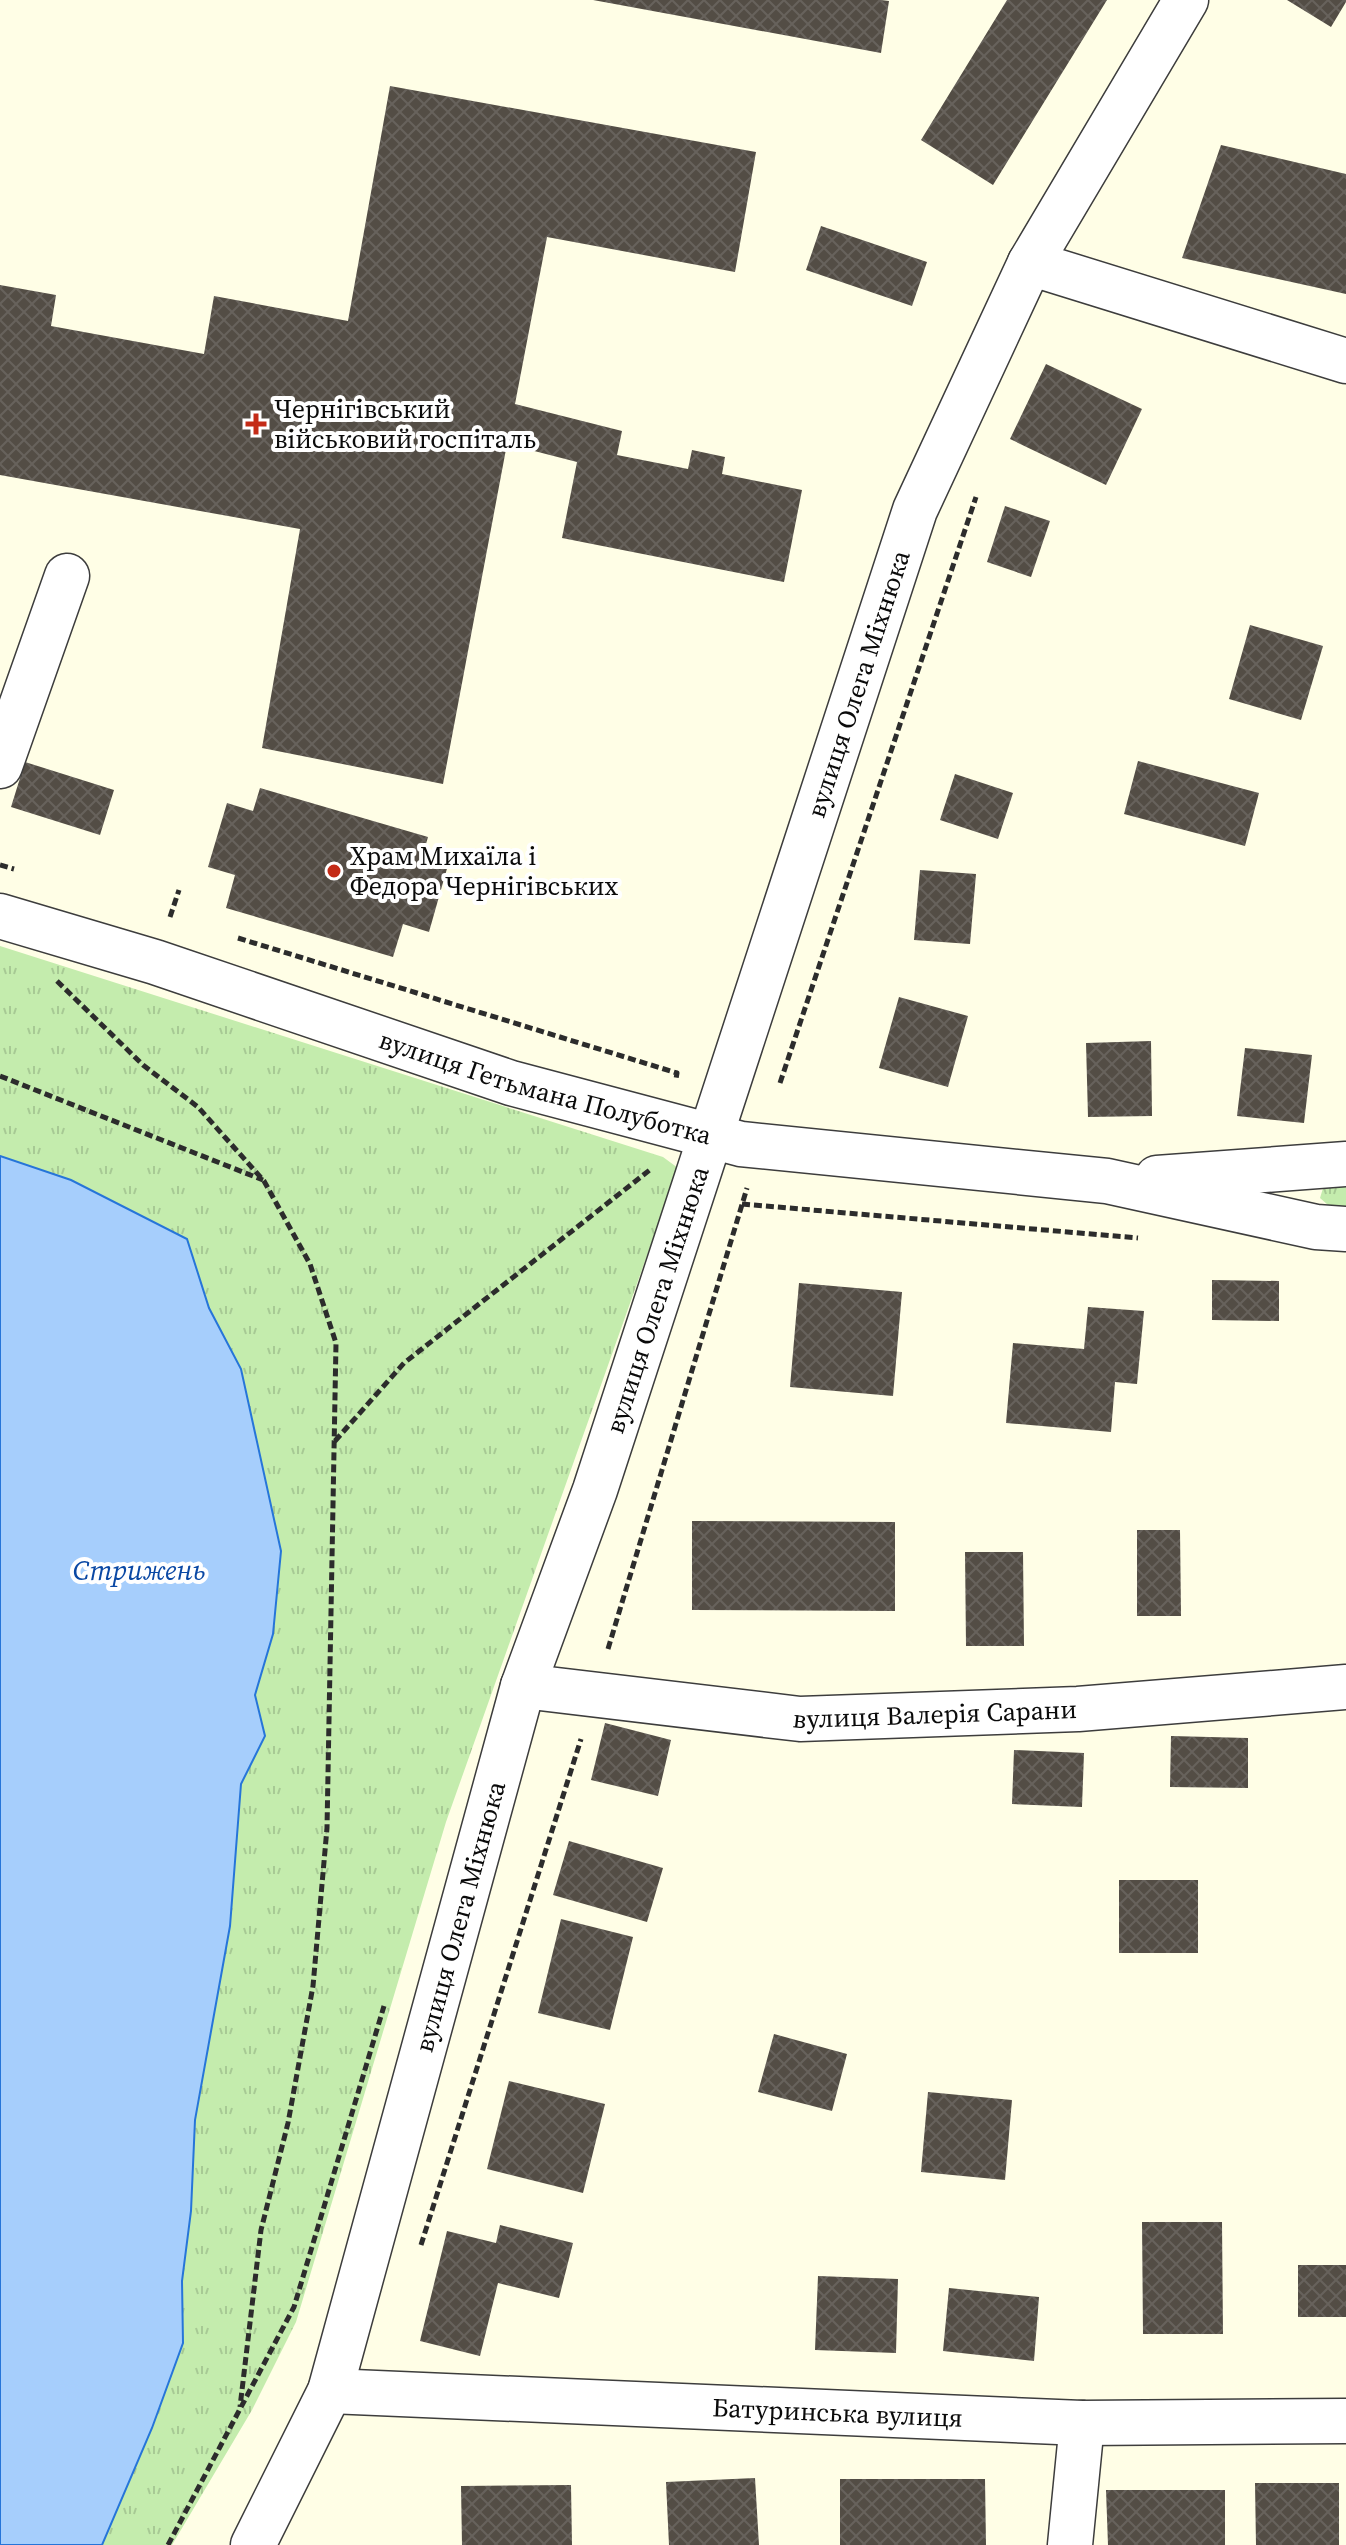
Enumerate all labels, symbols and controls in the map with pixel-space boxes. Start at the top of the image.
place label: Чернігівський військовий госпіталь [274,391,536,457]
marker: Чернігівський військовий госпіталь [245,413,267,435]
street label: вулиця Олега Міхнюка [798,545,919,822]
place label: Храм Михаїла і Федора Чернігівських [350,838,619,904]
marker: Храм Михаїла і Федора Чернігівських [325,862,343,880]
street label: вулиця Гетьмана Полуботка [374,1021,716,1154]
street label: вулиця Олега Міхнюка [597,1161,718,1438]
water label: Стрижень [73,1551,205,1589]
street label: вулиця Валерія Сарани [791,1691,1078,1738]
street label: вулиця Олега Міхнюка [406,1776,514,2056]
street label: Батуринська вулиця [712,2389,964,2436]

